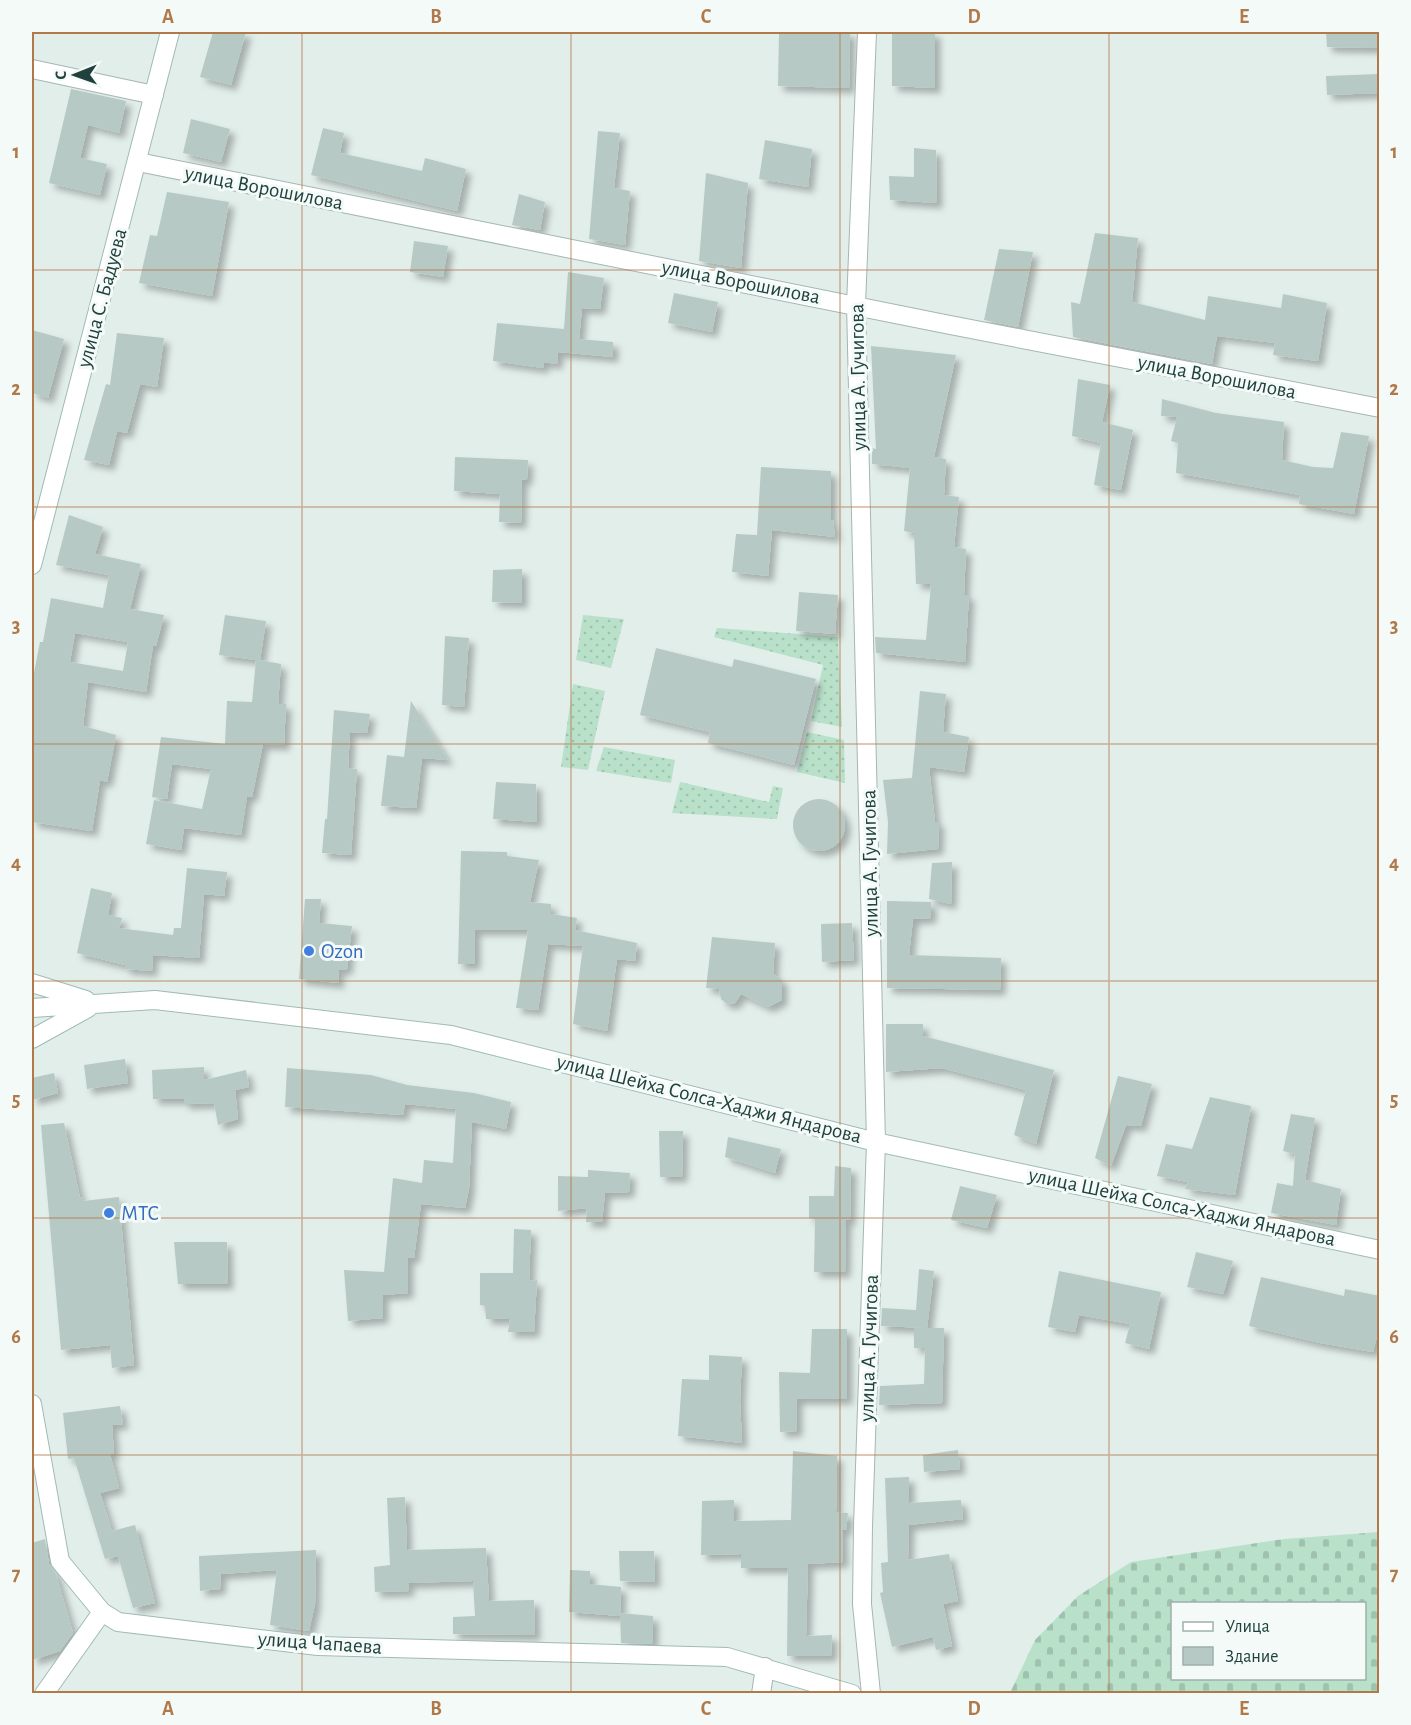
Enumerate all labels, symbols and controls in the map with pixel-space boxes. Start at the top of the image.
text: A [162,7,174,27]
text: B [430,7,442,27]
text: C [701,7,712,27]
text: D [967,7,981,27]
text: E [1239,7,1249,27]
north arrow [45,45,105,105]
text: С [53,71,69,80]
text: 1 [12,142,20,162]
text: 1 [1390,142,1398,162]
street label: улица Ворошилова [182,162,345,214]
street label: улица С. Бадуева [73,226,131,371]
street label: улица Ворошилова [659,256,822,308]
street label: улица А. Гучигова [846,303,870,452]
street label: улица Ворошилова [1135,351,1298,403]
text: 2 [11,379,21,399]
text: 2 [1389,379,1399,399]
text: 3 [12,616,20,636]
text: 3 [1390,616,1398,636]
street label: улица А. Гучигова [858,789,882,938]
text: 4 [11,853,21,873]
text: 4 [1389,853,1399,873]
place label: Ozon [321,941,364,962]
marker: Ozon [302,944,316,958]
street label: улица Шейха Солса-Хаджи Яндарова [553,1051,864,1147]
text: 5 [12,1090,20,1110]
text: 5 [1390,1090,1398,1110]
street label: улица Шейха Солса-Хаджи Яндарова [1026,1164,1338,1250]
place label: МТС [121,1203,159,1224]
marker: МТС [102,1206,116,1220]
street label: улица А. Гучигова [856,1274,882,1423]
text: 6 [11,1327,21,1347]
text: 6 [1389,1327,1399,1347]
text: 7 [12,1564,21,1584]
text: 7 [1390,1564,1399,1584]
legend [1171,1602,1366,1680]
text: Улица [1225,1618,1270,1636]
street label: улица Чапаева [256,1628,383,1658]
text: Здание [1225,1648,1279,1666]
text: A [162,1699,174,1719]
text: B [430,1699,442,1719]
text: C [701,1699,712,1719]
text: D [967,1699,981,1719]
text: E [1239,1699,1249,1719]

